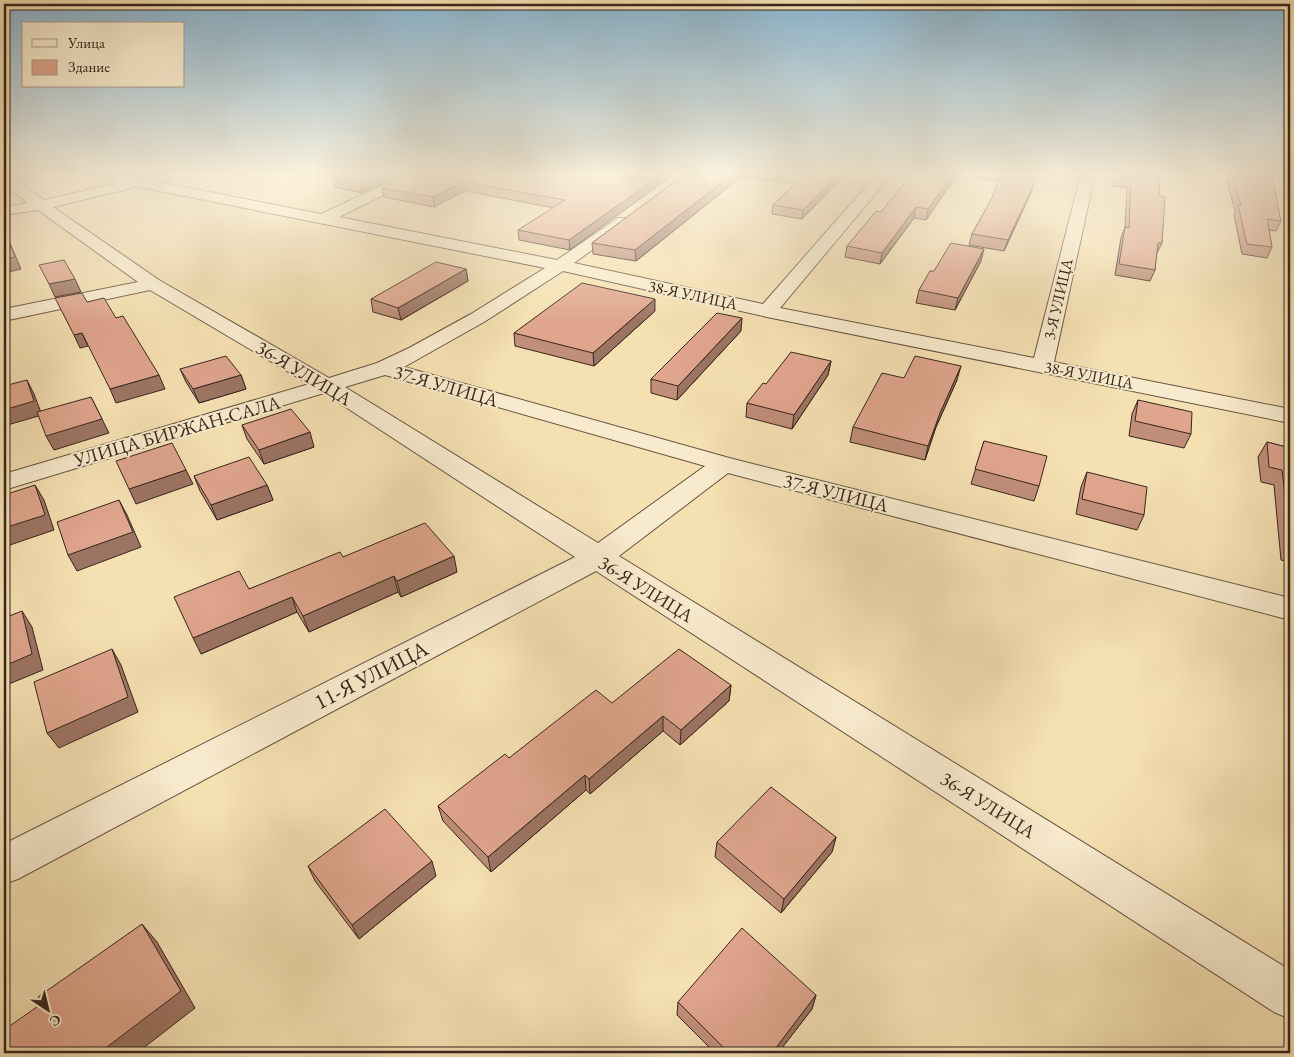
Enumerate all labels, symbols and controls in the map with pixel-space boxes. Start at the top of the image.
legend [22,22,185,88]
text: Улица [67,33,105,52]
text: Здание [68,57,110,76]
street label: 3-Я УЛИЦА [1038,255,1078,342]
street label: 38-Я УЛИЦА [647,275,740,315]
street label: 36-Я УЛИЦА [252,335,357,412]
street label: 38-Я УЛИЦА [1043,356,1136,394]
street label: 37-Я УЛИЦА [391,359,502,413]
street label: УЛИЦА БИРЖАН-САЛА [70,389,284,473]
street label: 37-Я УЛИЦА [781,468,892,518]
street label: 36-Я УЛИЦА [594,550,699,629]
street label: 11-Я УЛИЦА [309,633,434,716]
street label: 36-Я УЛИЦА [936,766,1041,845]
north arrow [22,984,72,1034]
text: С [46,1010,65,1031]

